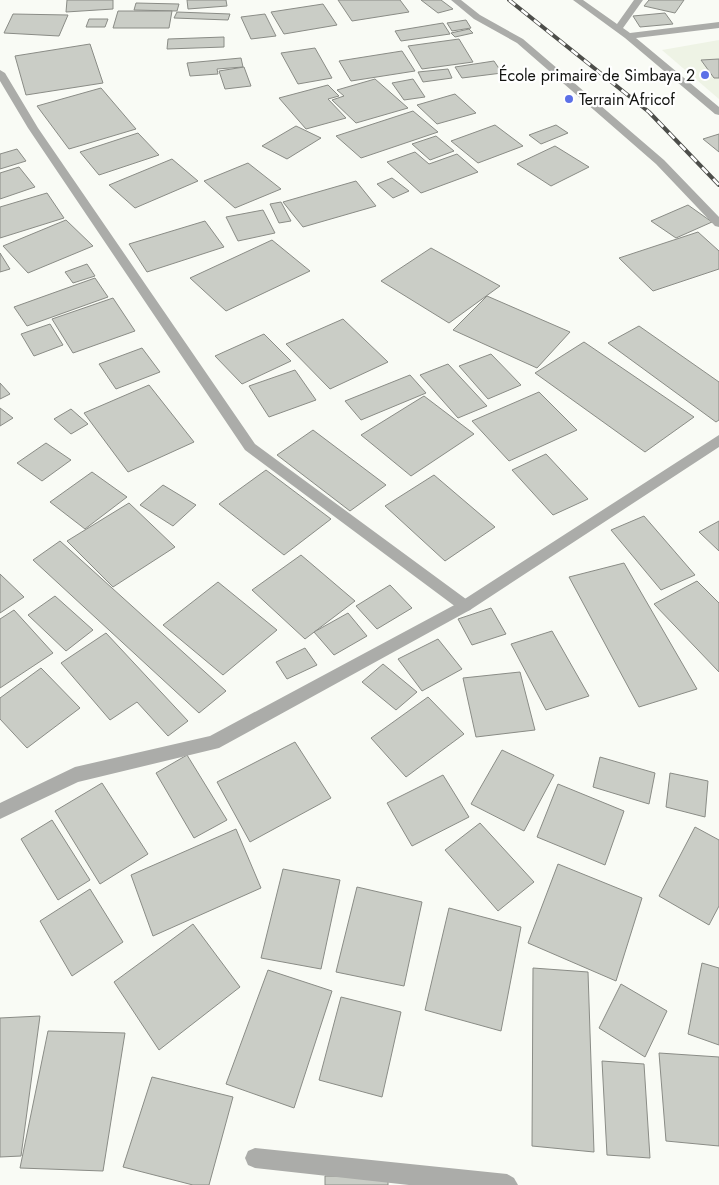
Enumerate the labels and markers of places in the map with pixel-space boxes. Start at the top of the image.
place label: École primaire de Simbaya 2 [499,64,695,87]
marker: École primaire de Simbaya 2 [699,69,711,81]
place label: Terrain Africof [579,88,675,111]
marker: Terrain Africof [563,93,575,105]

